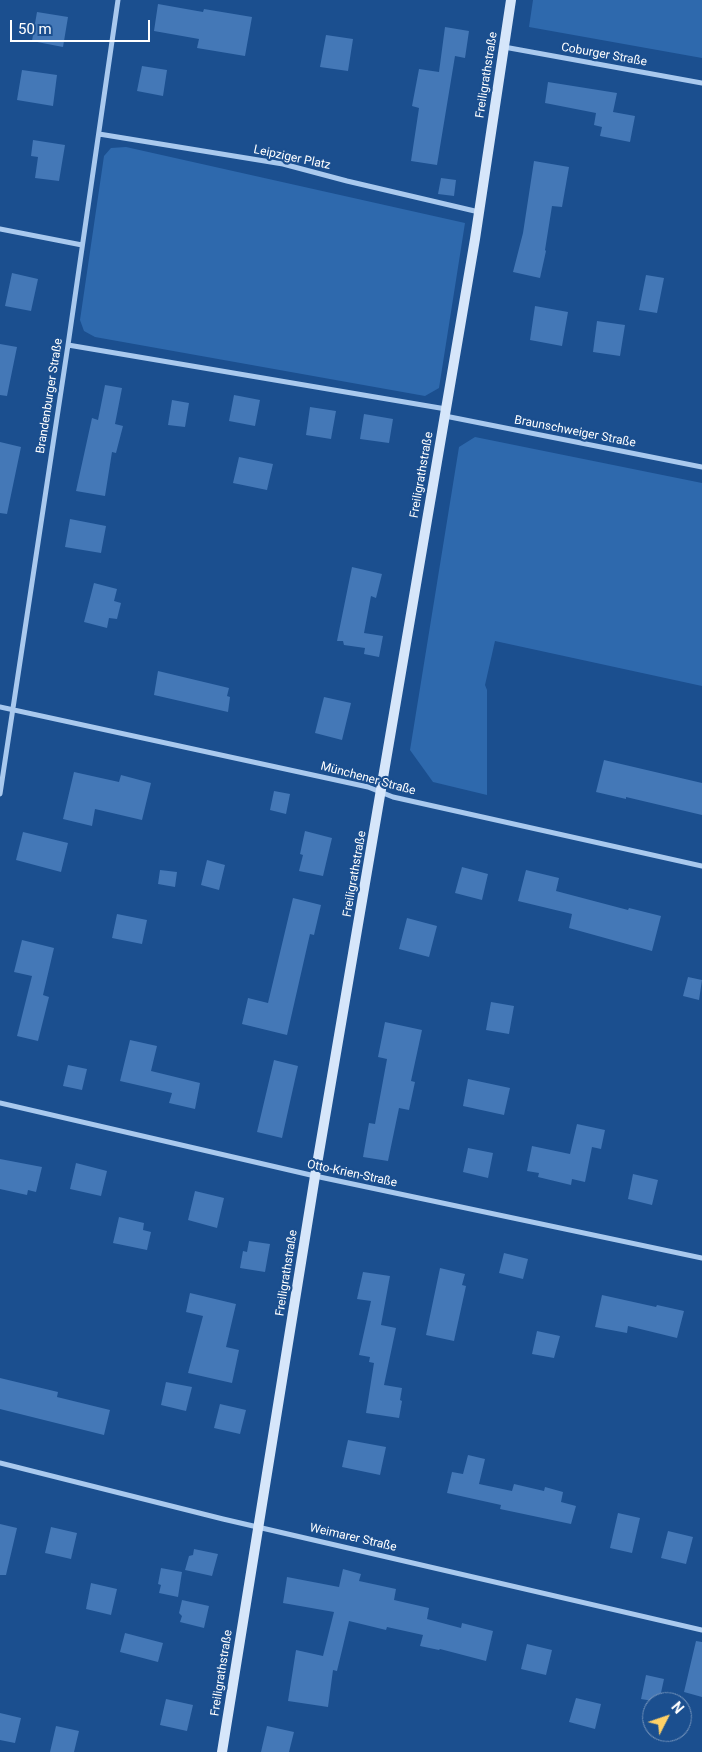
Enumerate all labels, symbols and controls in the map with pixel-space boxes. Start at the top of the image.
scale bar [12,10,152,42]
text: 50 m [18,20,52,38]
street label: Freiligrathstraße [473,31,501,119]
street label: Coburger Straße [560,40,648,70]
street label: Leipziger Platz [252,143,332,173]
street label: Brandenburger Straße [34,337,66,455]
street label: Braunschweiger Straße [513,413,637,451]
street label: Freiligrathstraße [407,431,437,519]
street label: Münchener Straße [319,759,417,799]
street label: Freiligrathstraße [340,830,370,918]
street label: Otto-Krien-Straße [306,1157,398,1191]
street label: Freiligrathstraße [273,1229,301,1317]
street label: Weimarer Straße [308,1521,398,1555]
street label: Freiligrathstraße [208,1629,236,1717]
north arrow [642,1692,692,1742]
text: N [668,1699,687,1717]

